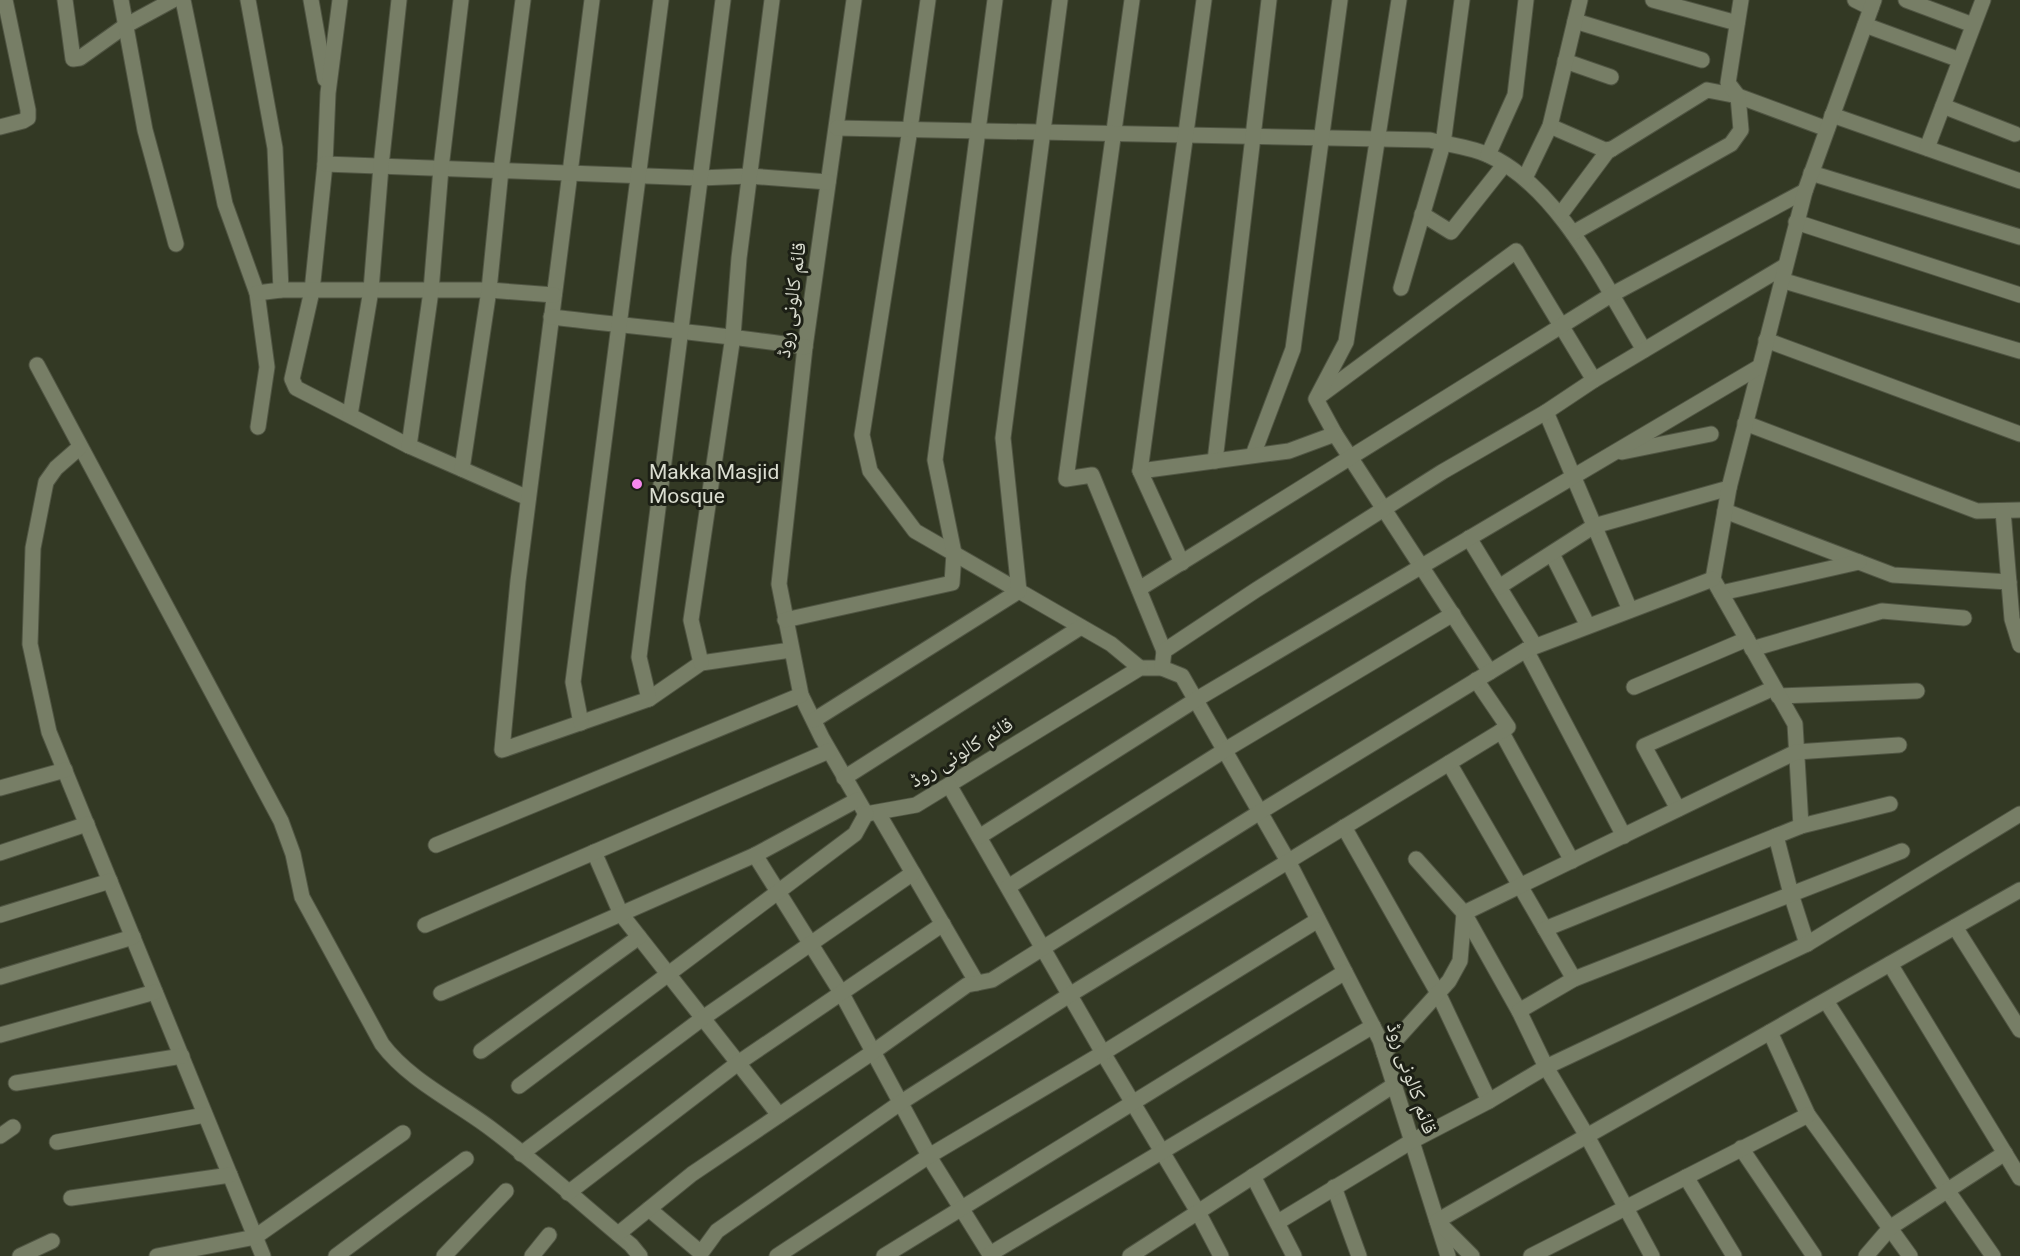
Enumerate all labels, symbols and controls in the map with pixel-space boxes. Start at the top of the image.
street label: قائم کالونی روڈ [771,241,813,360]
place label: Makka Masjid Mosque [649,460,779,508]
marker: Makka Masjid Mosque [630,477,644,491]
street label: قائم کالونی روڈ [905,712,1018,794]
street label: قائم کالونی روڈ [1380,1019,1442,1138]

